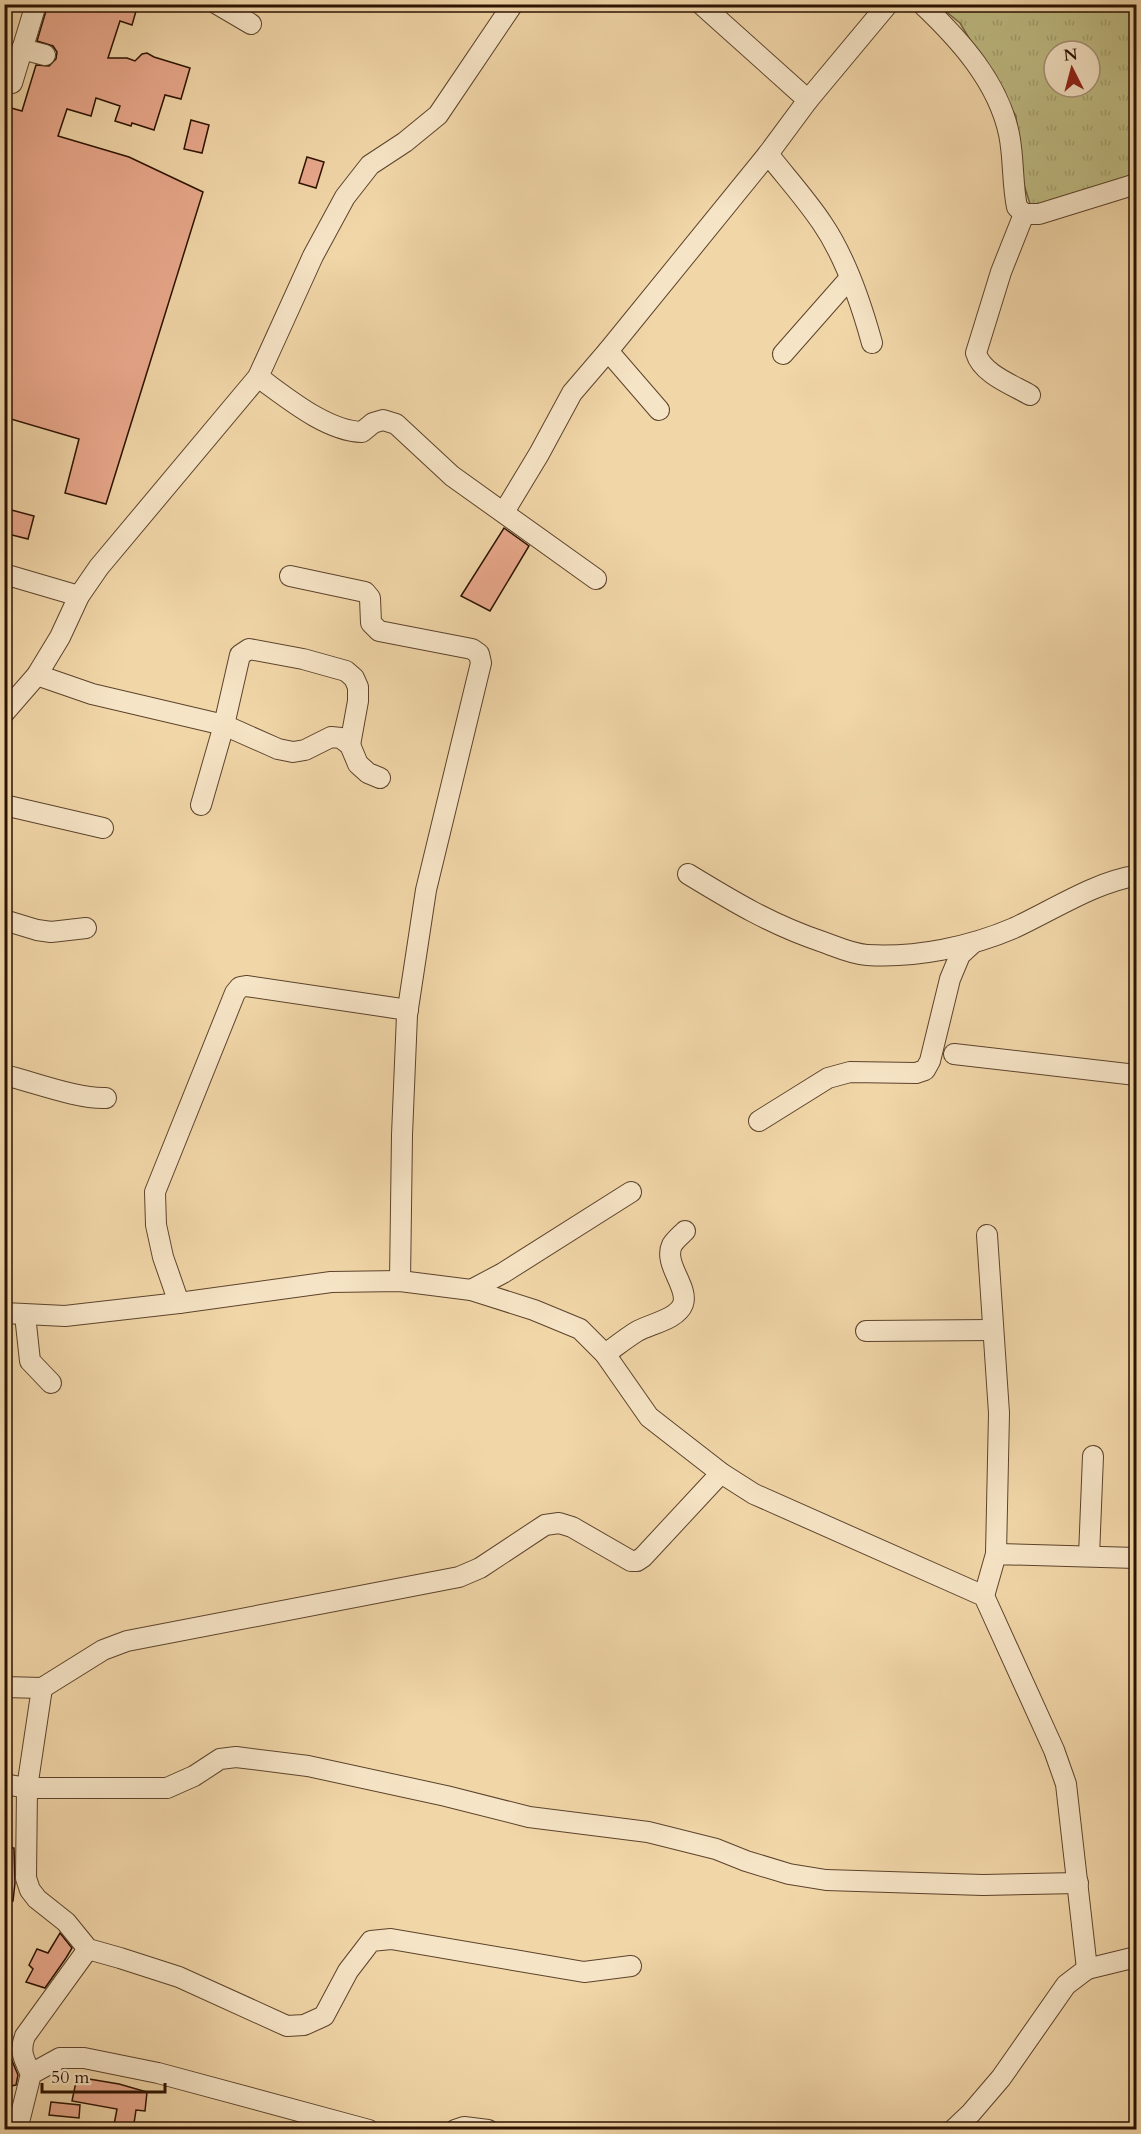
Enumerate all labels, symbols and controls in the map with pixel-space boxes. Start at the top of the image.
north arrow [1042,39,1102,99]
text: N [1062,43,1079,67]
scale bar [42,2056,165,2094]
text: 50 m [51,2065,90,2090]

